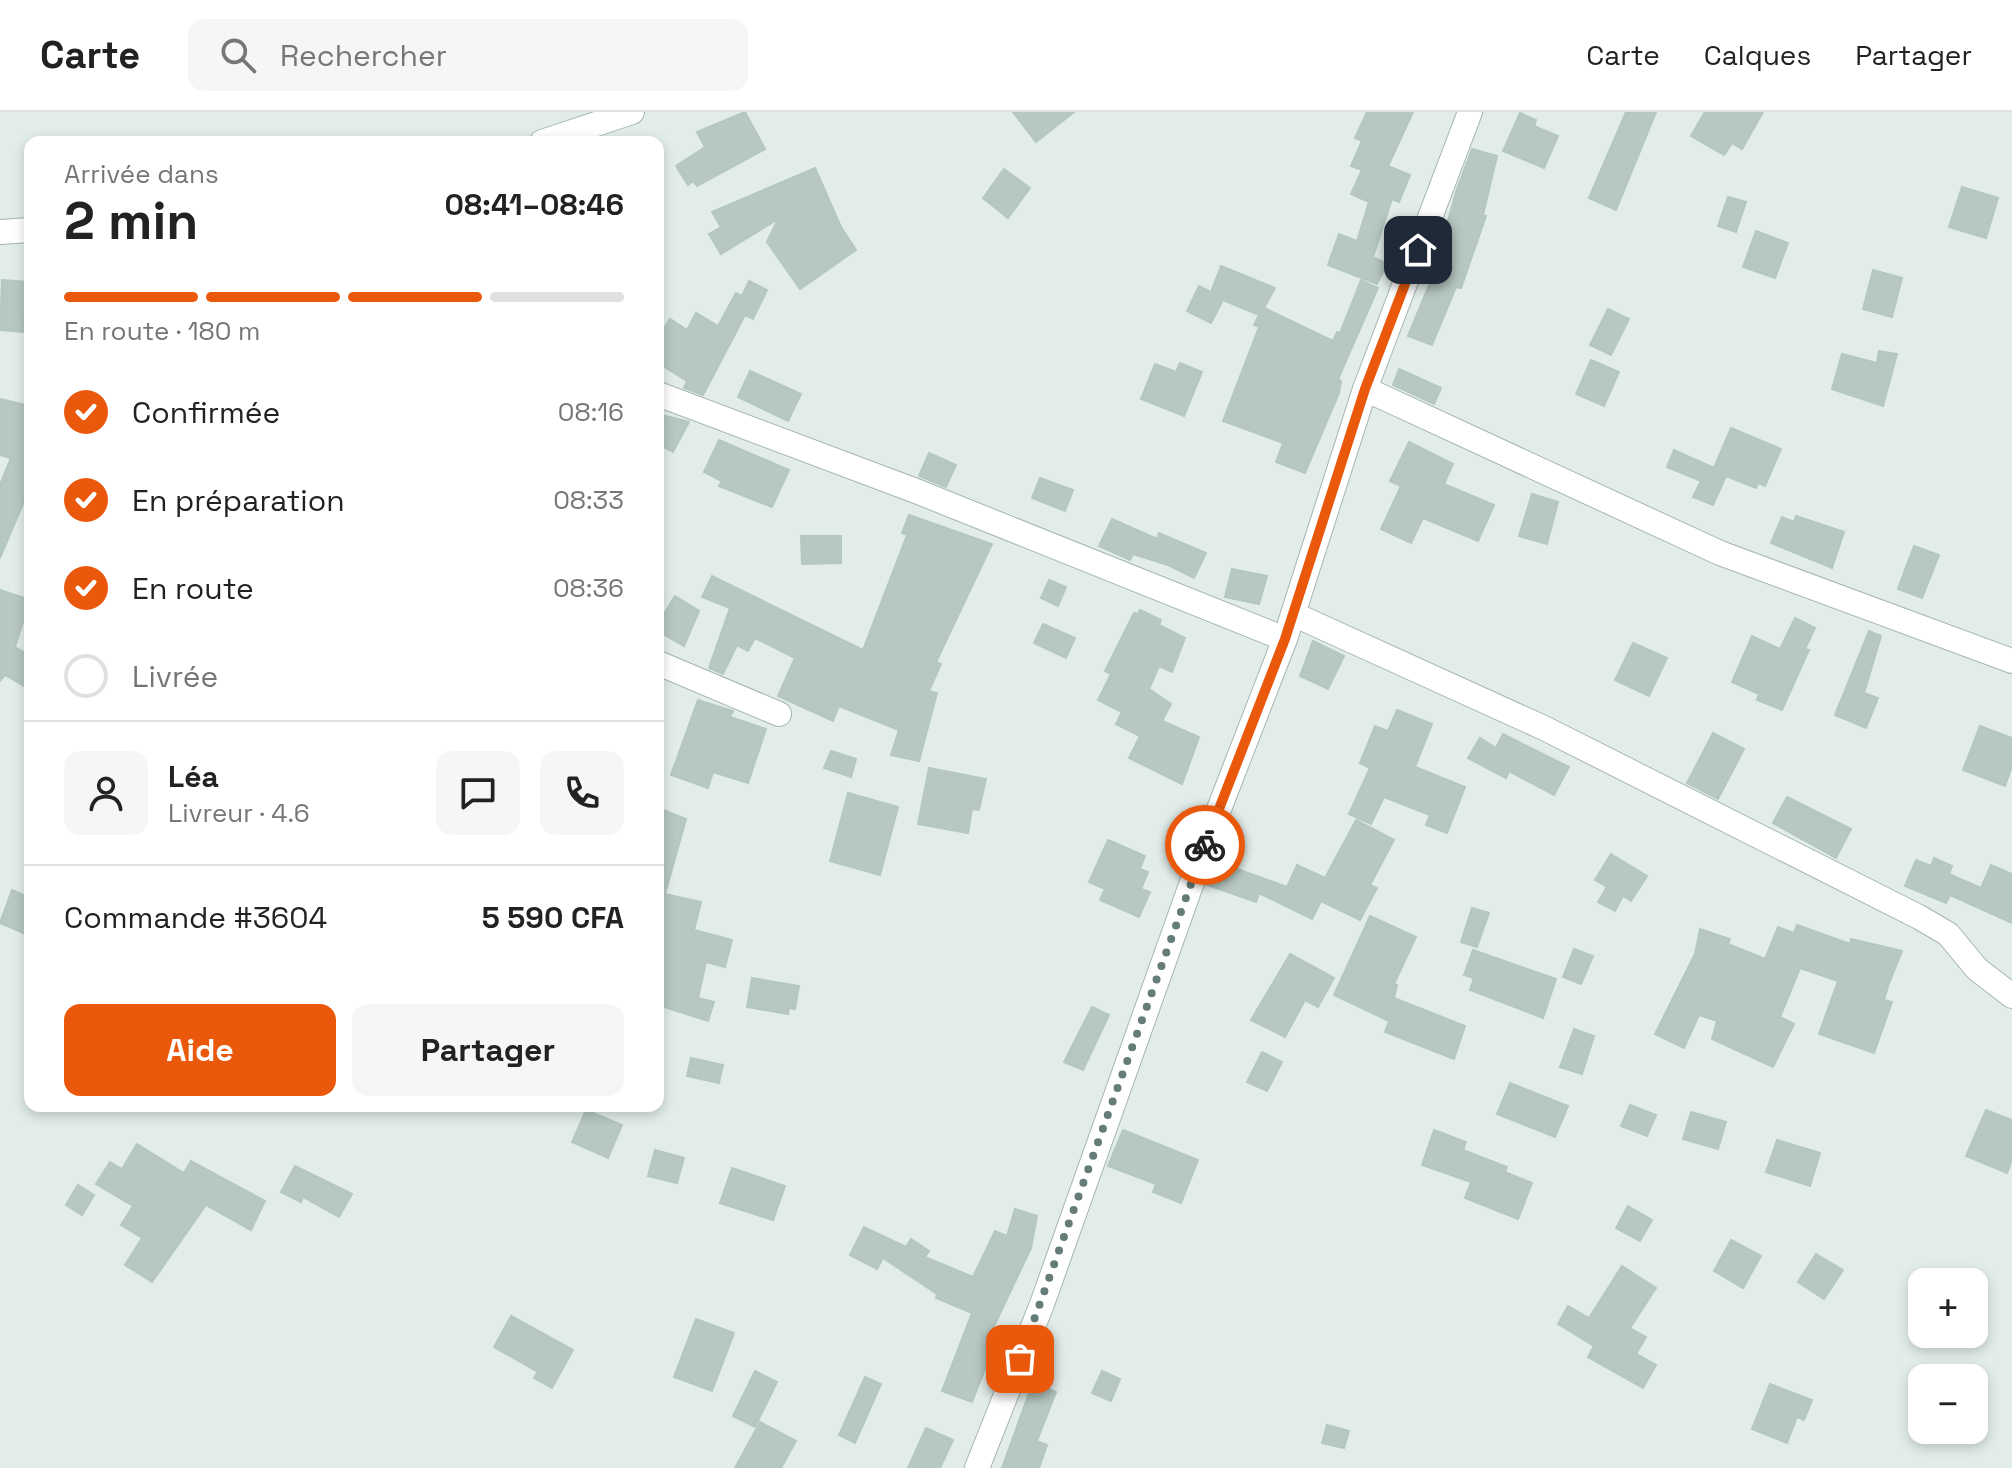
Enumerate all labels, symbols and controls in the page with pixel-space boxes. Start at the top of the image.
search box [188,19,748,91]
text: Carte [40,31,140,79]
icon: search [216,33,260,77]
text: Rechercher [280,36,447,75]
text: Carte [1586,37,1660,73]
text: Calques [1704,37,1811,73]
text: Partager [1855,37,1972,73]
text: Arrivée dans [64,157,219,191]
text: 08:41–08:46 [445,185,624,224]
text: 2 min [64,188,198,254]
pin [1384,216,1452,284]
icon: home [1396,228,1440,272]
text: En route · 180 m [64,314,260,348]
icon: check [64,390,108,434]
text: Confirmée [132,393,280,432]
text: 08:16 [558,395,624,429]
icon: check [64,478,108,522]
text: En préparation [132,481,345,520]
text: 08:33 [553,483,624,517]
icon: check [64,566,108,610]
text: En route [132,569,254,608]
text: 08:36 [553,571,624,605]
text: Livrée [132,657,218,696]
button: person [64,751,148,835]
button: chat [436,751,520,835]
button: phone [540,751,624,835]
text: Léa [168,757,219,796]
text: Livreur · 4.6 [168,796,310,830]
courier [1165,805,1245,885]
icon: bike [1183,823,1227,867]
text: Commande #3604 [64,898,327,937]
text: 5 590 CFA [482,898,624,937]
button: Aide [64,1004,336,1096]
button: Partager [352,1004,624,1096]
map controls [1908,1268,1988,1444]
button: + [1908,1268,1988,1348]
pin [986,1325,1054,1393]
icon: bag [998,1337,1042,1381]
button: − [1908,1364,1988,1444]

